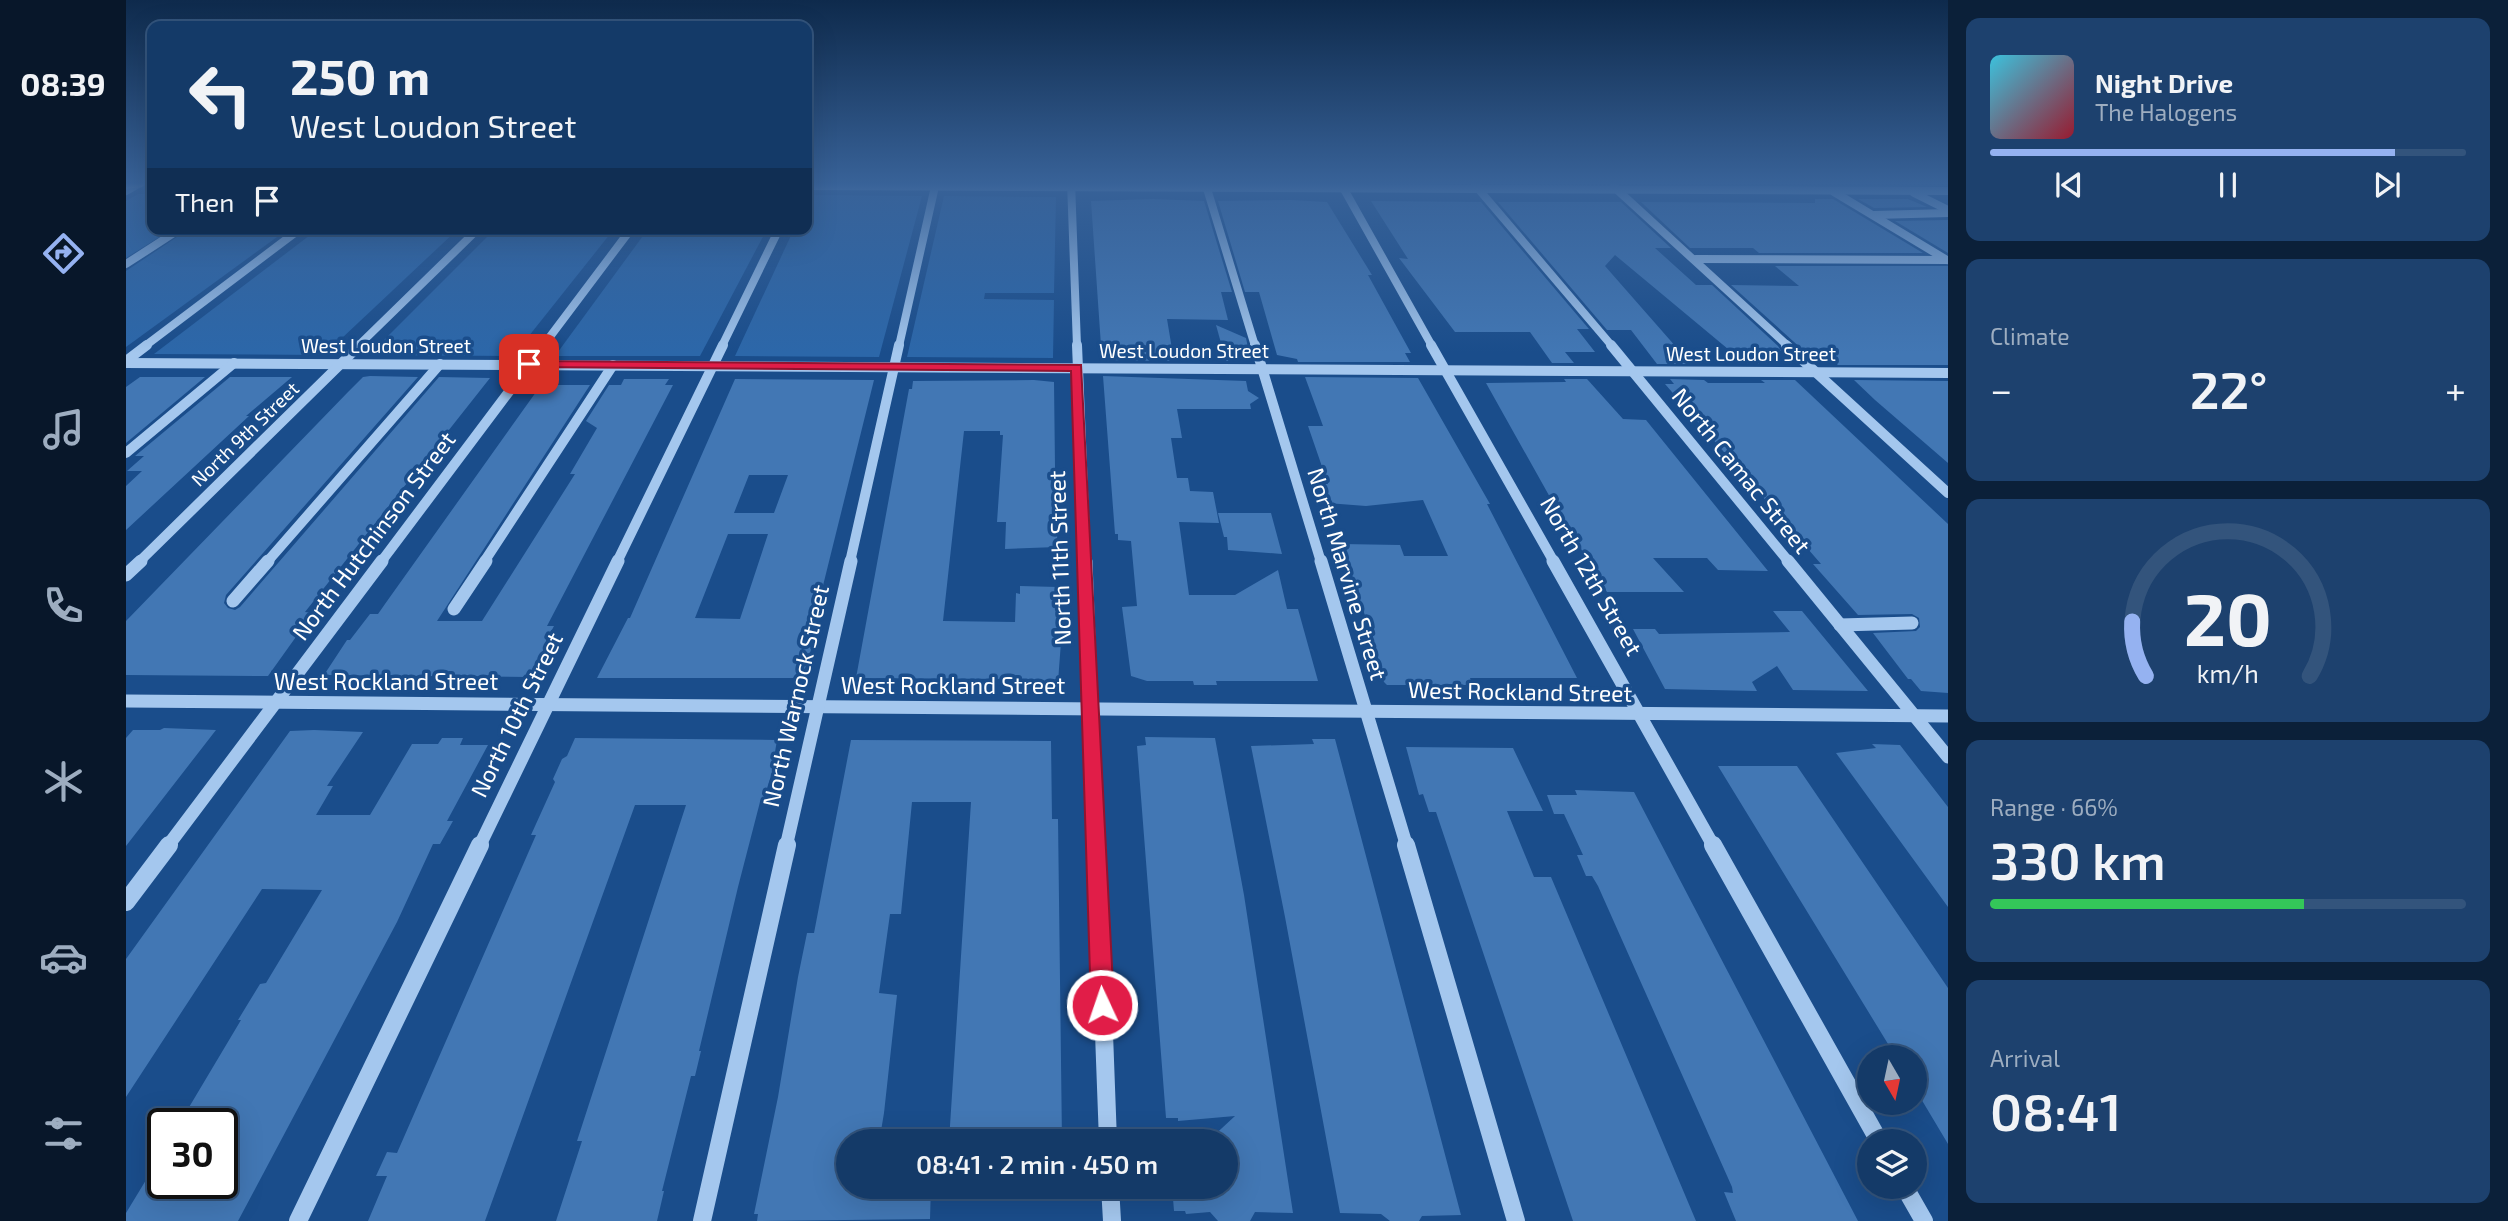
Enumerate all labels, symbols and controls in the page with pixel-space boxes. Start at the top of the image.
text: 250 m [290,46,430,105]
icon: left [175,49,266,140]
text: 08:39 [20,64,106,102]
text: Night Drive [2095,67,2233,98]
text: The Halogens [2095,98,2237,126]
text: West Loudon Street [290,106,577,144]
icon: previous [2050,166,2088,204]
icon: pause [2209,166,2247,204]
icon: next [2368,166,2406,204]
icon: arrive [248,182,286,220]
text: Then [175,186,234,217]
icon: directions [39,229,88,278]
text: Climate [1990,322,2070,350]
street label: West Loudon Street [301,334,471,357]
pin [499,334,559,394]
street label: West Loudon Street [1099,339,1269,362]
street label: West Loudon Street [1666,342,1836,365]
icon: arrive [510,345,548,383]
text: 22° [2190,357,2268,419]
text: − [1990,366,2012,412]
text: + [2445,366,2466,412]
street label: North 9th Street [186,377,303,491]
street label: North Camac Street [1667,382,1817,559]
icon: music [39,405,88,454]
street label: North Hutchinson Street [286,425,461,645]
street label: North Marvine Street [1302,464,1394,683]
street label: North 11th Street [1042,470,1076,646]
street label: North 12th Street [1535,491,1649,660]
text: 20 [2184,574,2272,662]
icon: phone [39,581,88,630]
street label: North Warnock Street [756,582,834,810]
street label: North 10th Street [464,627,568,802]
text: km/h [2197,658,2259,688]
street label: West Rockland Street [274,667,498,695]
street label: West Rockland Street [841,671,1065,699]
street label: West Rockland Street [1408,675,1633,707]
icon: climate [39,757,88,806]
text: Range · 66% [1990,793,2118,821]
text: 330 km [1990,828,2166,890]
icon: car [39,933,88,982]
position arrow [1065,968,1139,1042]
text: Arrival [1990,1044,2060,1072]
north arrow [1857,1045,1927,1115]
map controls [1857,1045,1927,1199]
text: 08:41 [1990,1079,2122,1141]
speed limit sign: 30 [147,1108,238,1199]
icon: filters [39,1109,88,1158]
button: layers [1857,1129,1927,1199]
text: 08:41 · 2 min · 450 m [916,1148,1158,1179]

